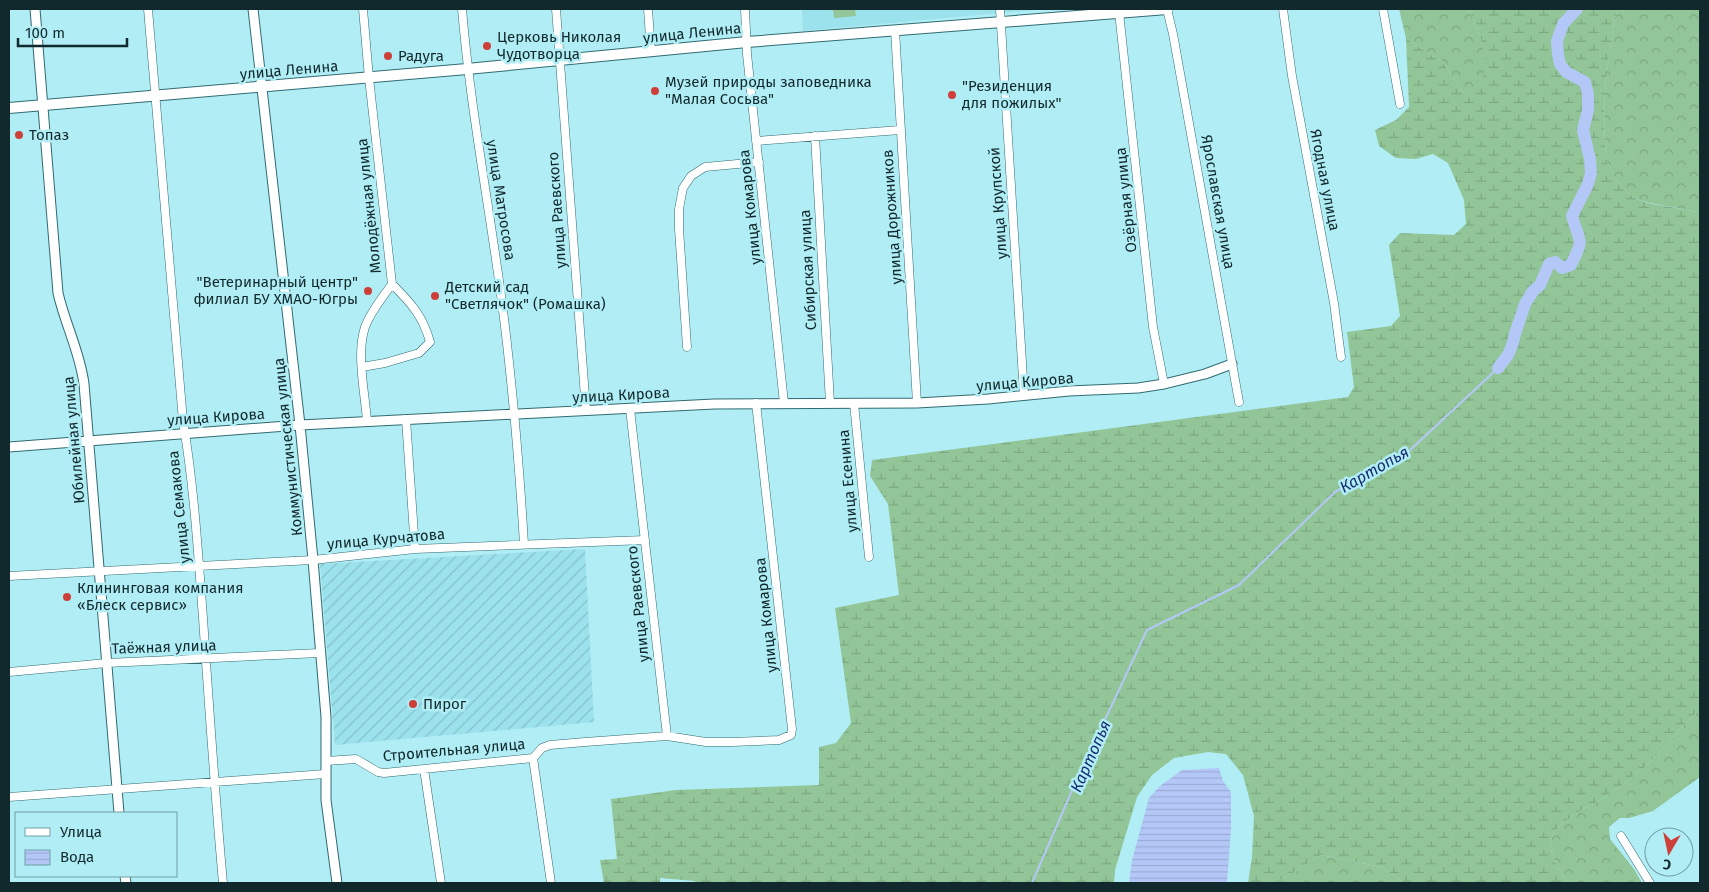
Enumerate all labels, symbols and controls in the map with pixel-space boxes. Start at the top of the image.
scale bar [18,15,126,47]
street label: улица Ленина [642,19,742,47]
text: 100 m [25,24,65,42]
place label: Церковь Николая Чудотворца [497,28,621,63]
marker: Церковь Николая Чудотворца [481,40,493,52]
place label: Радуга [398,47,444,65]
marker: Радуга [382,50,394,62]
street label: улица Ленина [239,57,339,83]
place label: Музей природы заповедника "Малая Сосьва" [665,73,872,108]
place label: "Резиденция для пожилых" [962,77,1061,112]
marker: Музей природы заповедника "Малая Сосьва" [649,85,661,97]
marker: "Резиденция для пожилых" [946,89,958,101]
place label: Топаз [29,126,69,144]
street label: Ягодная улица [1306,128,1344,232]
marker: Топаз [13,129,25,141]
street label: Ярославская улица [1197,133,1239,271]
street label: Молодёжная улица [353,138,385,274]
street label: улица Матросова [483,138,519,262]
street label: улица Крупской [985,146,1011,260]
street label: Озёрная улица [1112,146,1140,254]
street label: улица Комарова [735,149,765,265]
street label: улица Дорожников [878,149,906,285]
street label: улица Раевского [544,151,570,269]
street label: Сибирская улица [796,209,820,331]
place label: "Ветеринарный центр" филиал БУ ХМАО-Югры [193,273,358,308]
place label: Детский сад "Светлячок" (Ромашка) [444,278,606,313]
marker: "Ветеринарный центр" филиал БУ ХМАО-Югры [362,285,374,297]
marker: Детский сад "Светлячок" (Ромашка) [429,290,441,302]
street label: Коммунистическая улица [270,357,306,537]
street label: улица Кирова [976,369,1074,395]
street label: Юбилейная улица [59,375,89,505]
street label: улица Кирова [572,383,670,407]
street label: улица Кирова [167,405,265,429]
street label: улица Есенина [835,429,861,533]
water label: Картопья [1336,442,1412,497]
street label: улица Семакова [164,450,194,564]
street label: улица Курчатова [326,525,446,553]
street label: улица Раевского [623,545,653,663]
street label: улица Комарова [751,557,781,673]
place label: Клининговая компания «Блеск сервис» [77,579,243,614]
marker: Клининговая компания «Блеск сервис» [61,591,73,603]
street label: Таёжная улица [111,636,217,658]
place label: Пирог [423,695,467,713]
marker: Пирог [407,698,419,710]
water label: Картопья [1066,717,1115,795]
street label: Строительная улица [382,735,526,765]
legend [15,812,178,877]
text: Улица [60,823,102,841]
north arrow [1644,827,1694,877]
text: Вода [60,848,94,866]
text: С [1662,855,1672,873]

